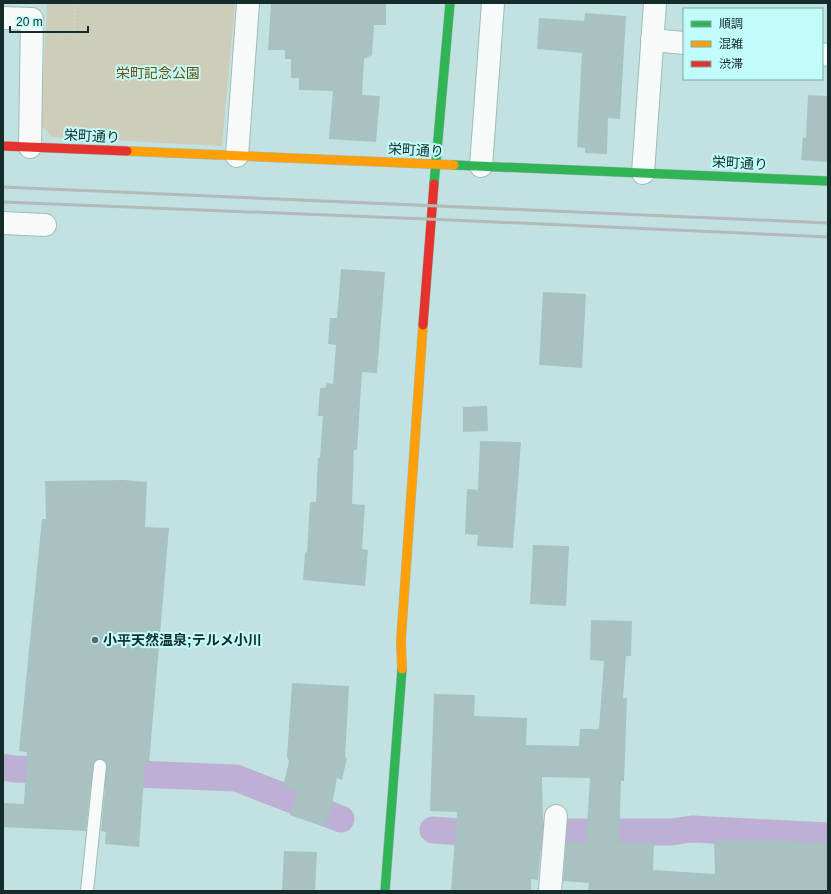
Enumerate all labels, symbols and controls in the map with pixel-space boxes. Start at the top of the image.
scale bar [10,8,88,34]
legend [683,8,823,80]
text: 20 m [16,15,43,29]
text: 順調 [719,17,743,31]
text: 混雑 [719,37,743,51]
text: 渋滞 [719,57,743,71]
park label: 栄町記念公園 [116,65,200,81]
street label: 栄町通り [64,127,120,145]
street label: 栄町通り [388,141,444,159]
street label: 栄町通り [712,154,768,172]
place label: 小平天然温泉;テルメ小川 [103,632,262,648]
marker: 小平天然温泉;テルメ小川 [90,635,100,645]

